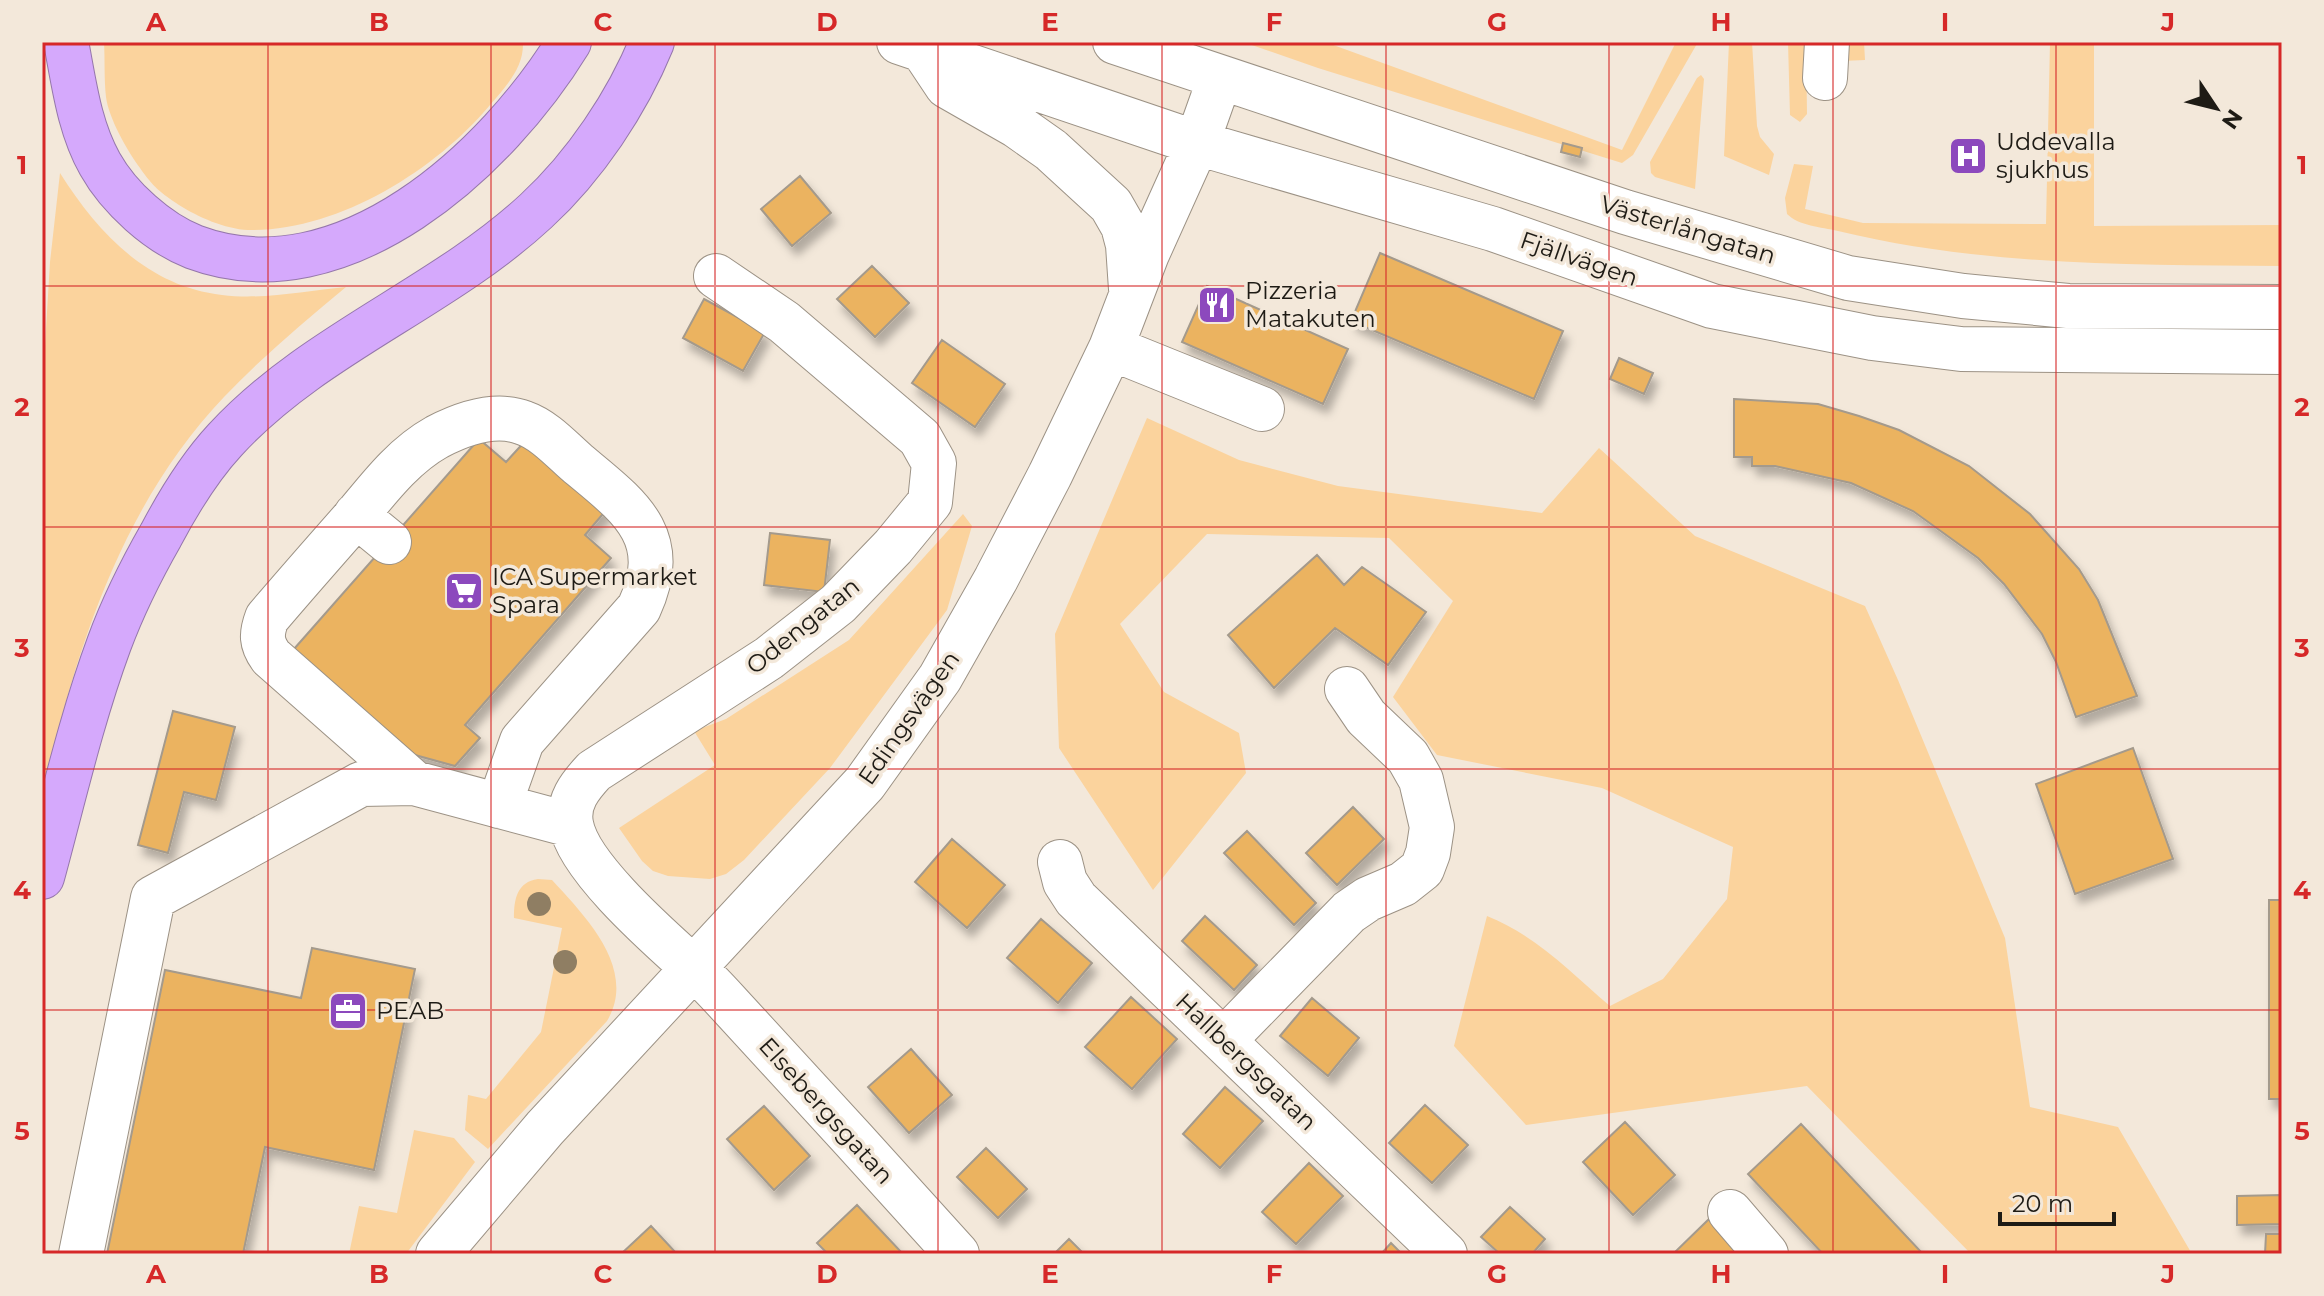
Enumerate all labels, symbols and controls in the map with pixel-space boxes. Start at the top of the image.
text: A [145,6,167,38]
text: B [369,6,389,38]
text: C [594,6,613,38]
text: D [816,6,838,38]
text: E [1041,6,1059,38]
text: F [1266,6,1282,38]
text: G [1487,6,1507,38]
text: H [1710,6,1732,38]
text: I [1941,6,1949,38]
text: J [2160,6,2175,38]
north arrow [2176,68,2256,148]
text: N [2216,104,2248,134]
place label: Uddevalla sjukhus [1996,127,2116,184]
hospital icon: Uddevalla sjukhus [1947,135,1989,177]
text: 1 [17,149,27,181]
text: 1 [2297,149,2307,181]
street label: Västerlångatan [1597,189,1779,270]
street label: Fjällvägen [1517,225,1642,292]
place label: Pizzeria Matakuten [1245,276,1376,333]
restaurant icon: Pizzeria Matakuten [1196,284,1238,326]
text: 2 [14,391,30,423]
text: 2 [2294,391,2310,423]
place label: ICA Supermarket Spara [492,562,698,619]
supermarket icon: ICA Supermarket Spara [443,570,485,612]
street label: Odengatan [740,571,865,680]
text: 3 [13,632,30,664]
text: 3 [2293,632,2310,664]
street label: Edingsvägen [852,645,965,790]
text: 4 [13,874,31,906]
text: 4 [2293,874,2311,906]
street label: Hallbergsgatan [1170,987,1323,1136]
office icon: PEAB [327,990,369,1032]
place label: PEAB [376,996,444,1025]
street label: Elsebergsgatan [753,1031,900,1190]
text: 5 [14,1115,30,1147]
text: 5 [2294,1115,2310,1147]
scale bar [2000,1176,2114,1226]
text: 20 m [2012,1189,2073,1218]
text: A [145,1258,167,1290]
text: B [369,1258,389,1290]
text: C [594,1258,613,1290]
text: D [816,1258,838,1290]
text: E [1041,1258,1059,1290]
text: F [1266,1258,1282,1290]
text: G [1487,1258,1507,1290]
text: H [1710,1258,1732,1290]
text: I [1941,1258,1949,1290]
text: J [2160,1258,2175,1290]

